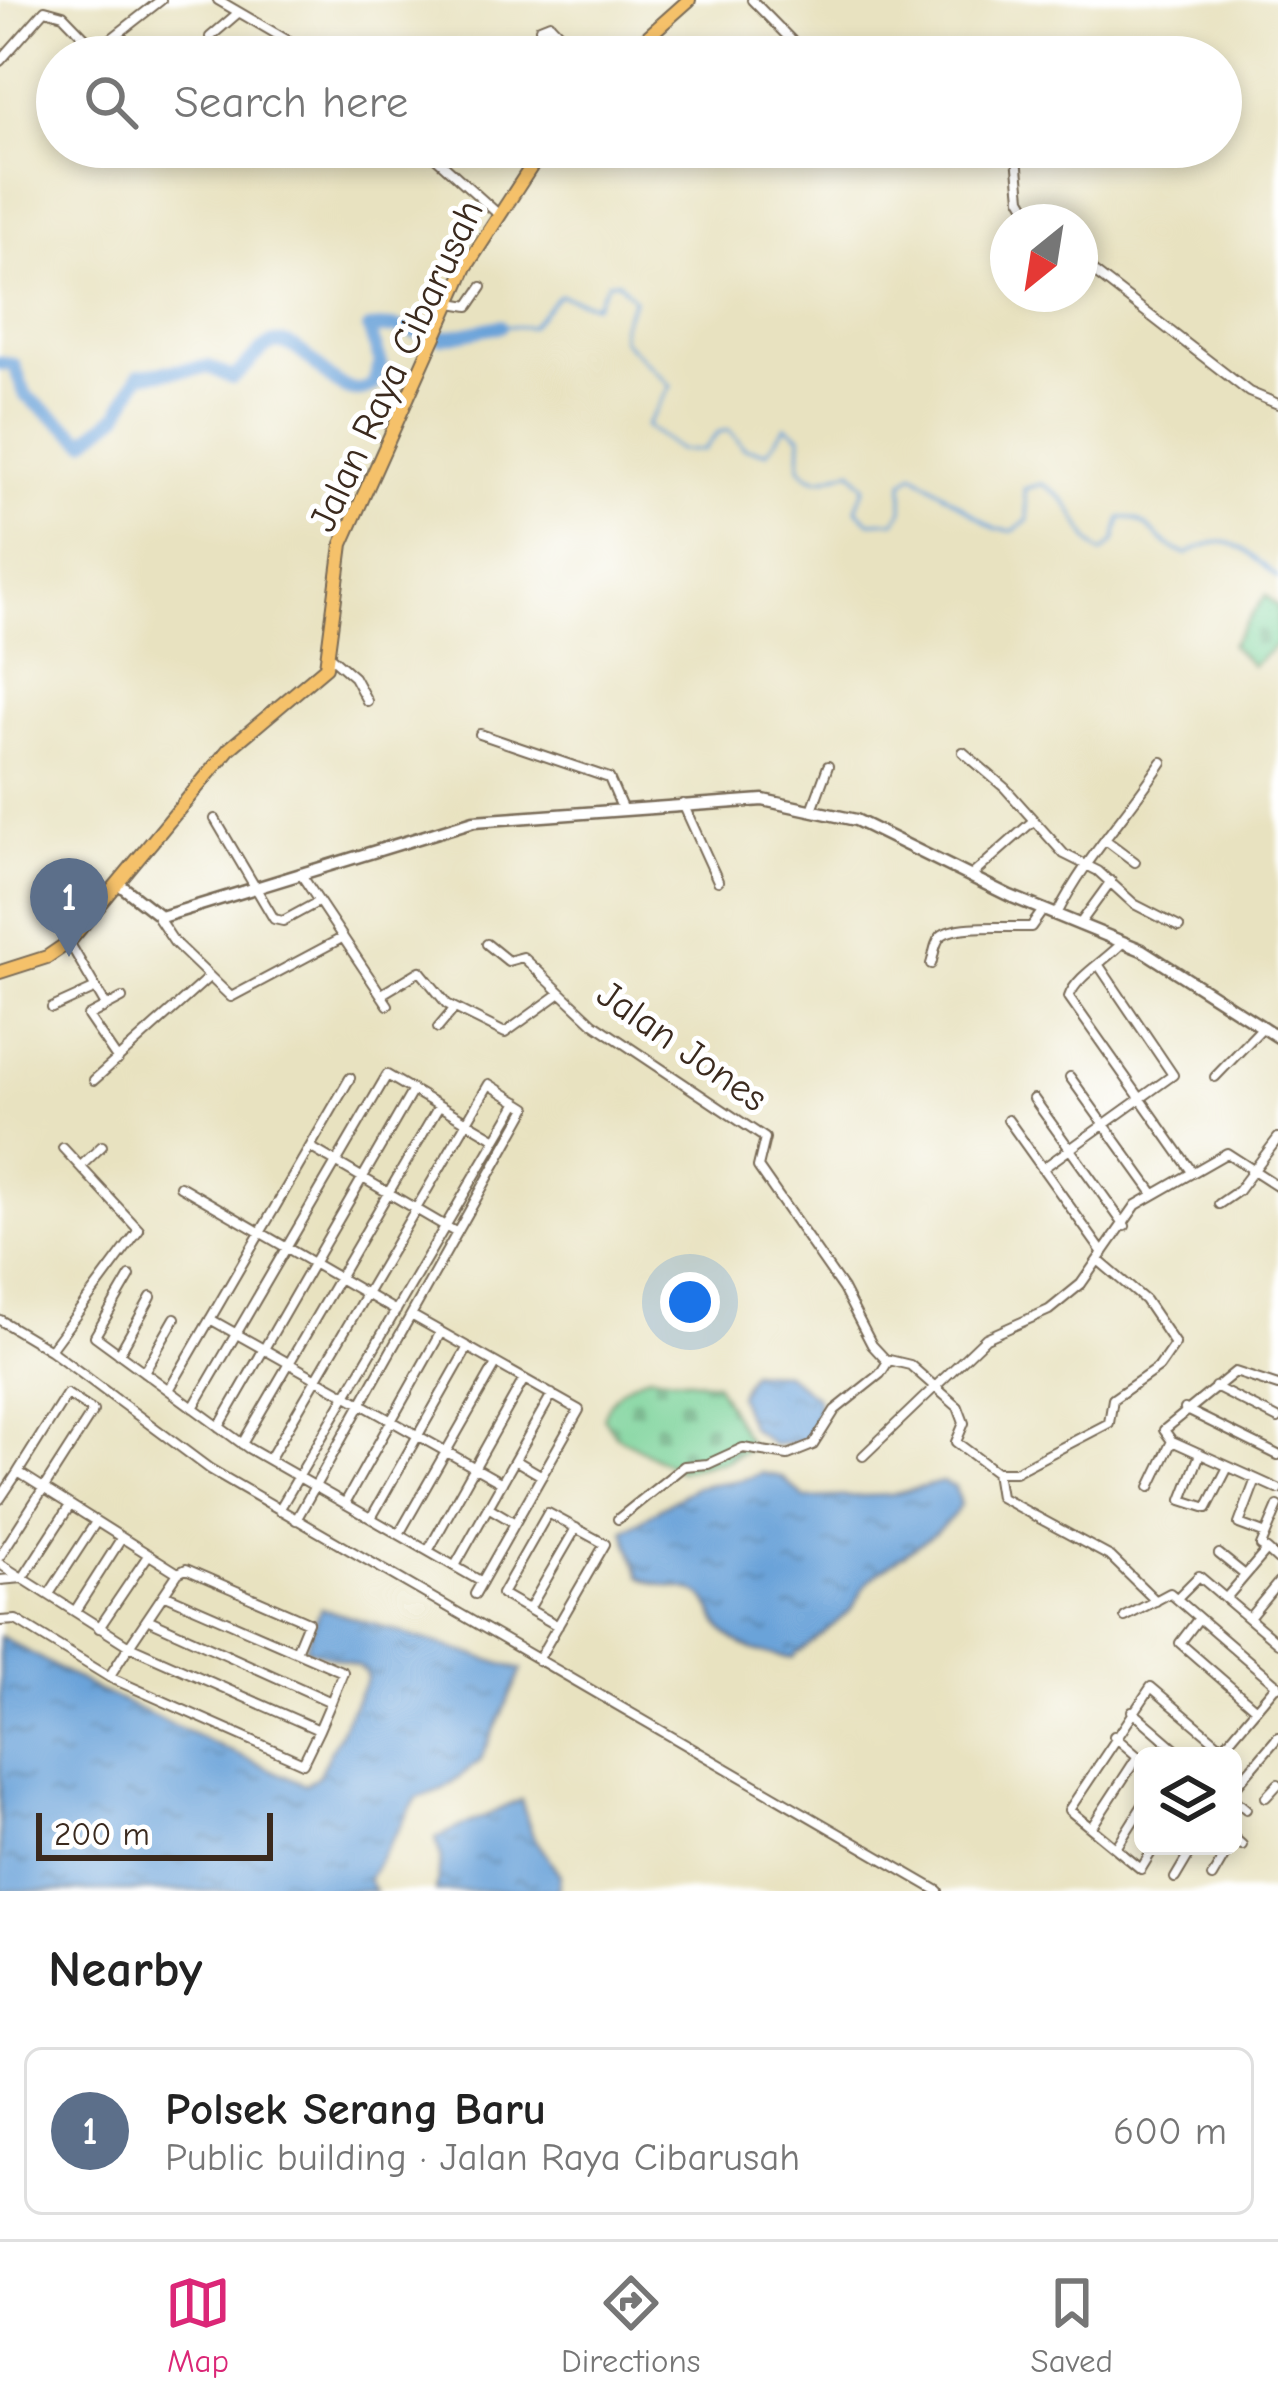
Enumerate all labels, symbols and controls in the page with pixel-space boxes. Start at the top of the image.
search box [36,36,1242,168]
icon: search [78,69,144,135]
text: Search here [174,76,408,128]
street label: Jalan Raya Cibarusah [300,193,493,538]
north arrow [990,204,1098,312]
pin: 1 [30,858,108,957]
street label: Jalan Jones [589,971,776,1121]
your location [660,1272,720,1332]
map controls [1134,1747,1242,1855]
button: layers [1134,1747,1242,1855]
scale bar [36,1807,273,1860]
text: 200 m [54,1815,150,1853]
text: Nearby [48,1940,202,1999]
text: Polsek Serang Baru [165,2083,546,2135]
text: 1 [82,2109,98,2154]
text: 600 m [1113,2109,1227,2154]
text: Public building · Jalan Raya Cibarusah [165,2135,800,2180]
tab: Map [165,2270,231,2380]
tab: Directions [561,2270,701,2380]
tab: Saved [1031,2270,1113,2380]

